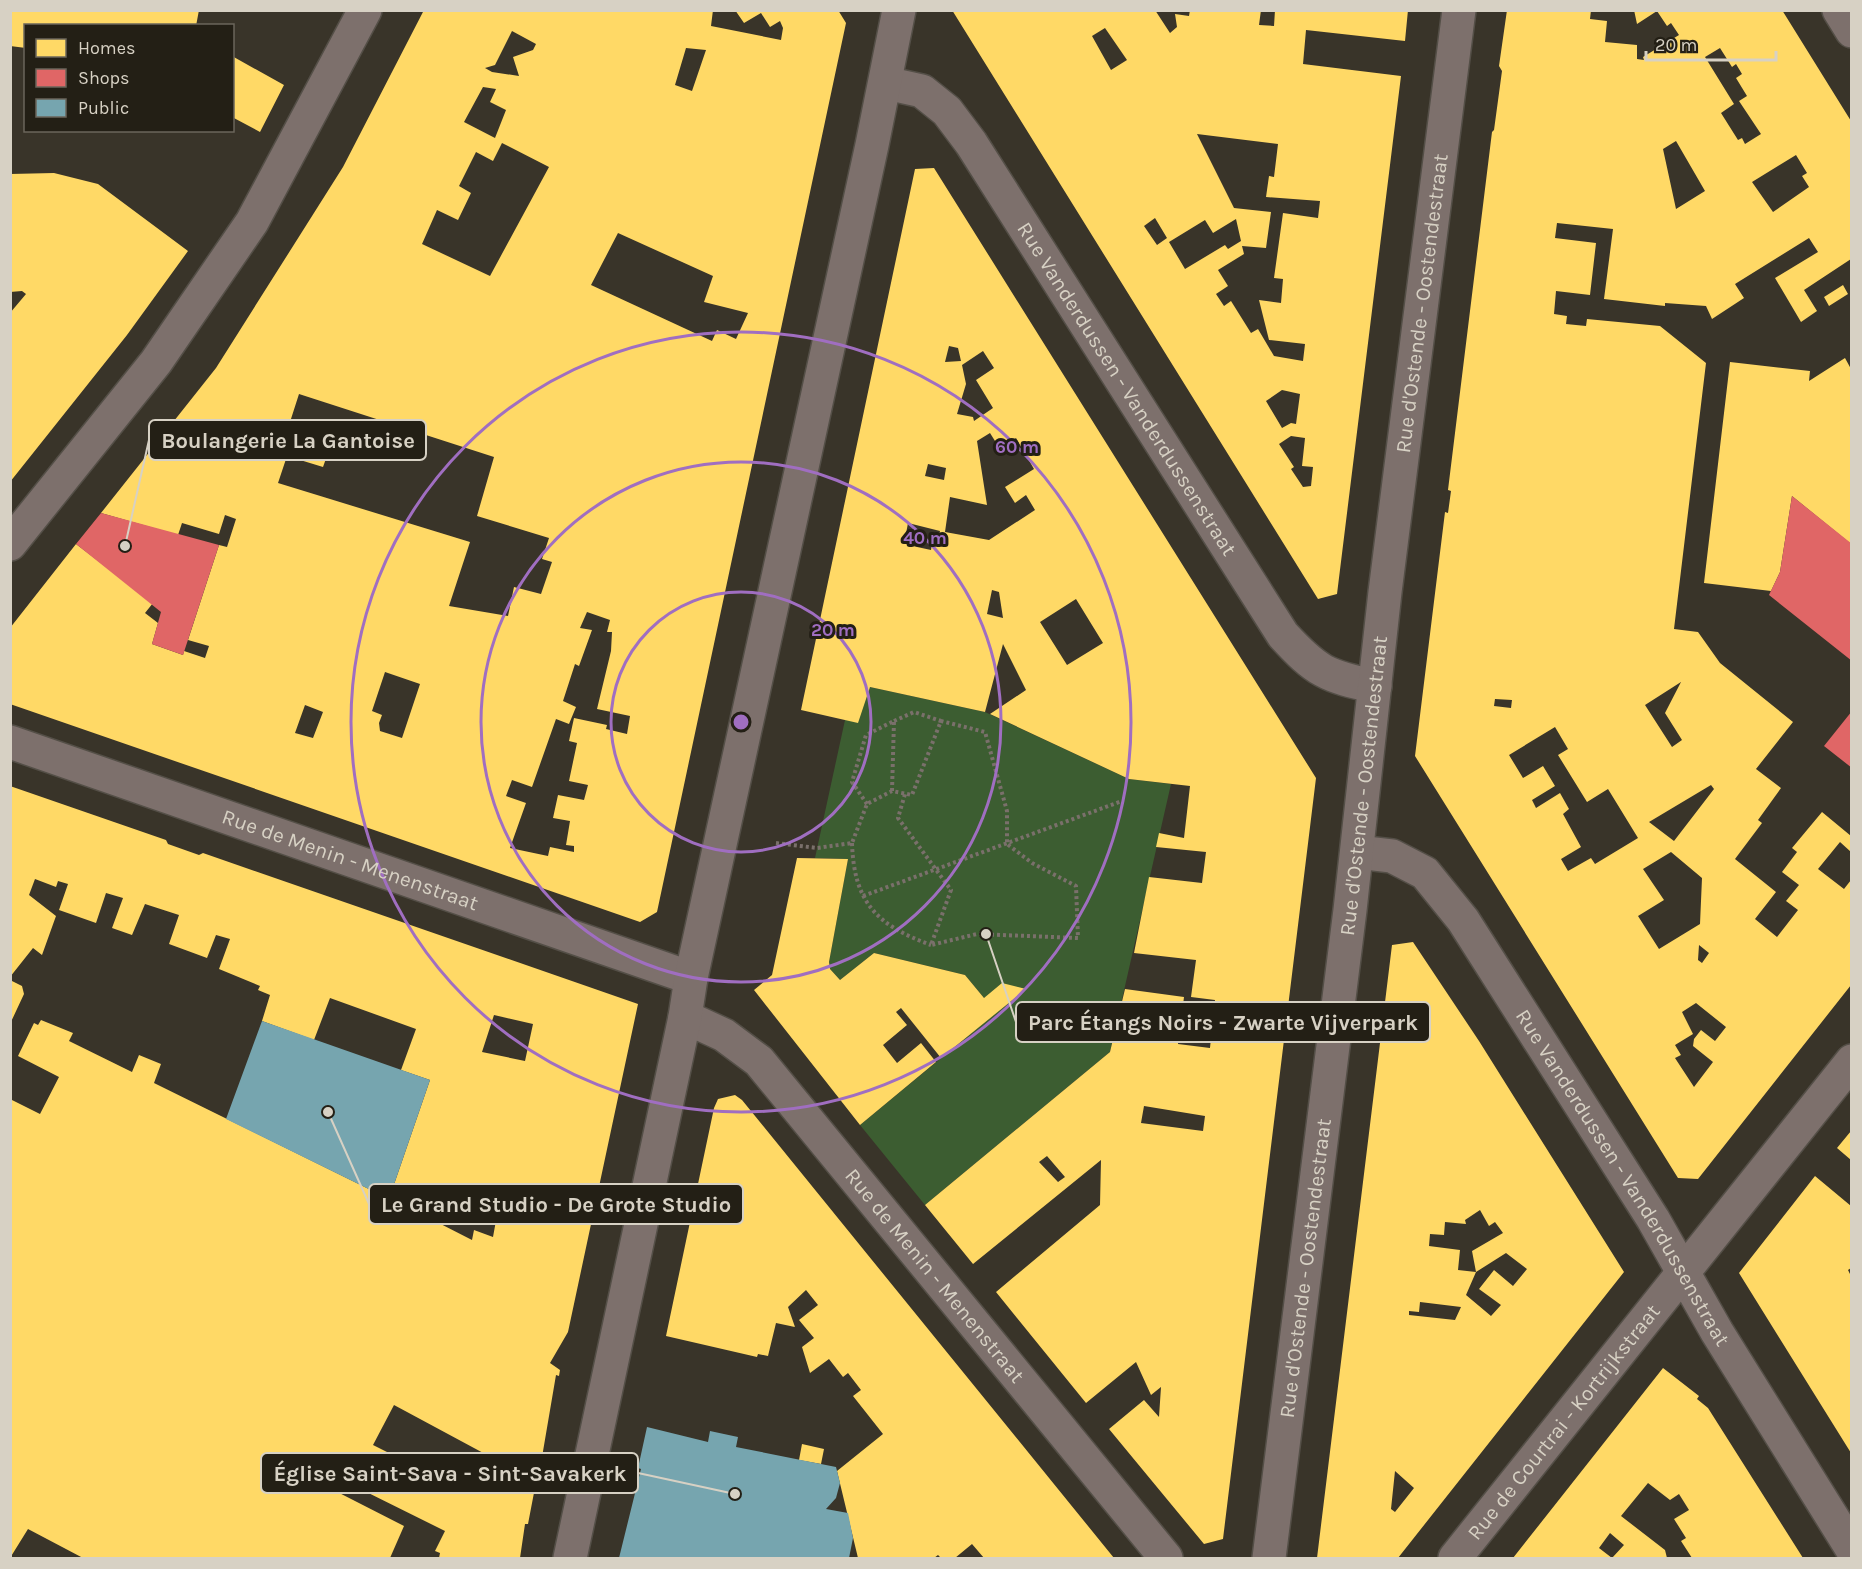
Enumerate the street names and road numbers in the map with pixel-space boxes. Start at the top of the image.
street label: Rue d'Ostende - Oostendestraat [1391,152,1453,454]
street label: Rue Vanderdussen - Vanderdussenstraat [1012,218,1242,560]
street label: Rue d'Ostende - Oostendestraat [1335,635,1392,937]
street label: Rue de Menin - Menenstraat [219,804,482,915]
street label: Rue Vanderdussen - Vanderdussenstraat [1511,1005,1735,1350]
street label: Rue d'Ostende - Oostendestraat [1275,1117,1336,1419]
street label: Rue de Menin - Menenstraat [840,1164,1030,1388]
street label: Rue de Courtrai - Kortrijkstraat [1462,1299,1665,1545]

